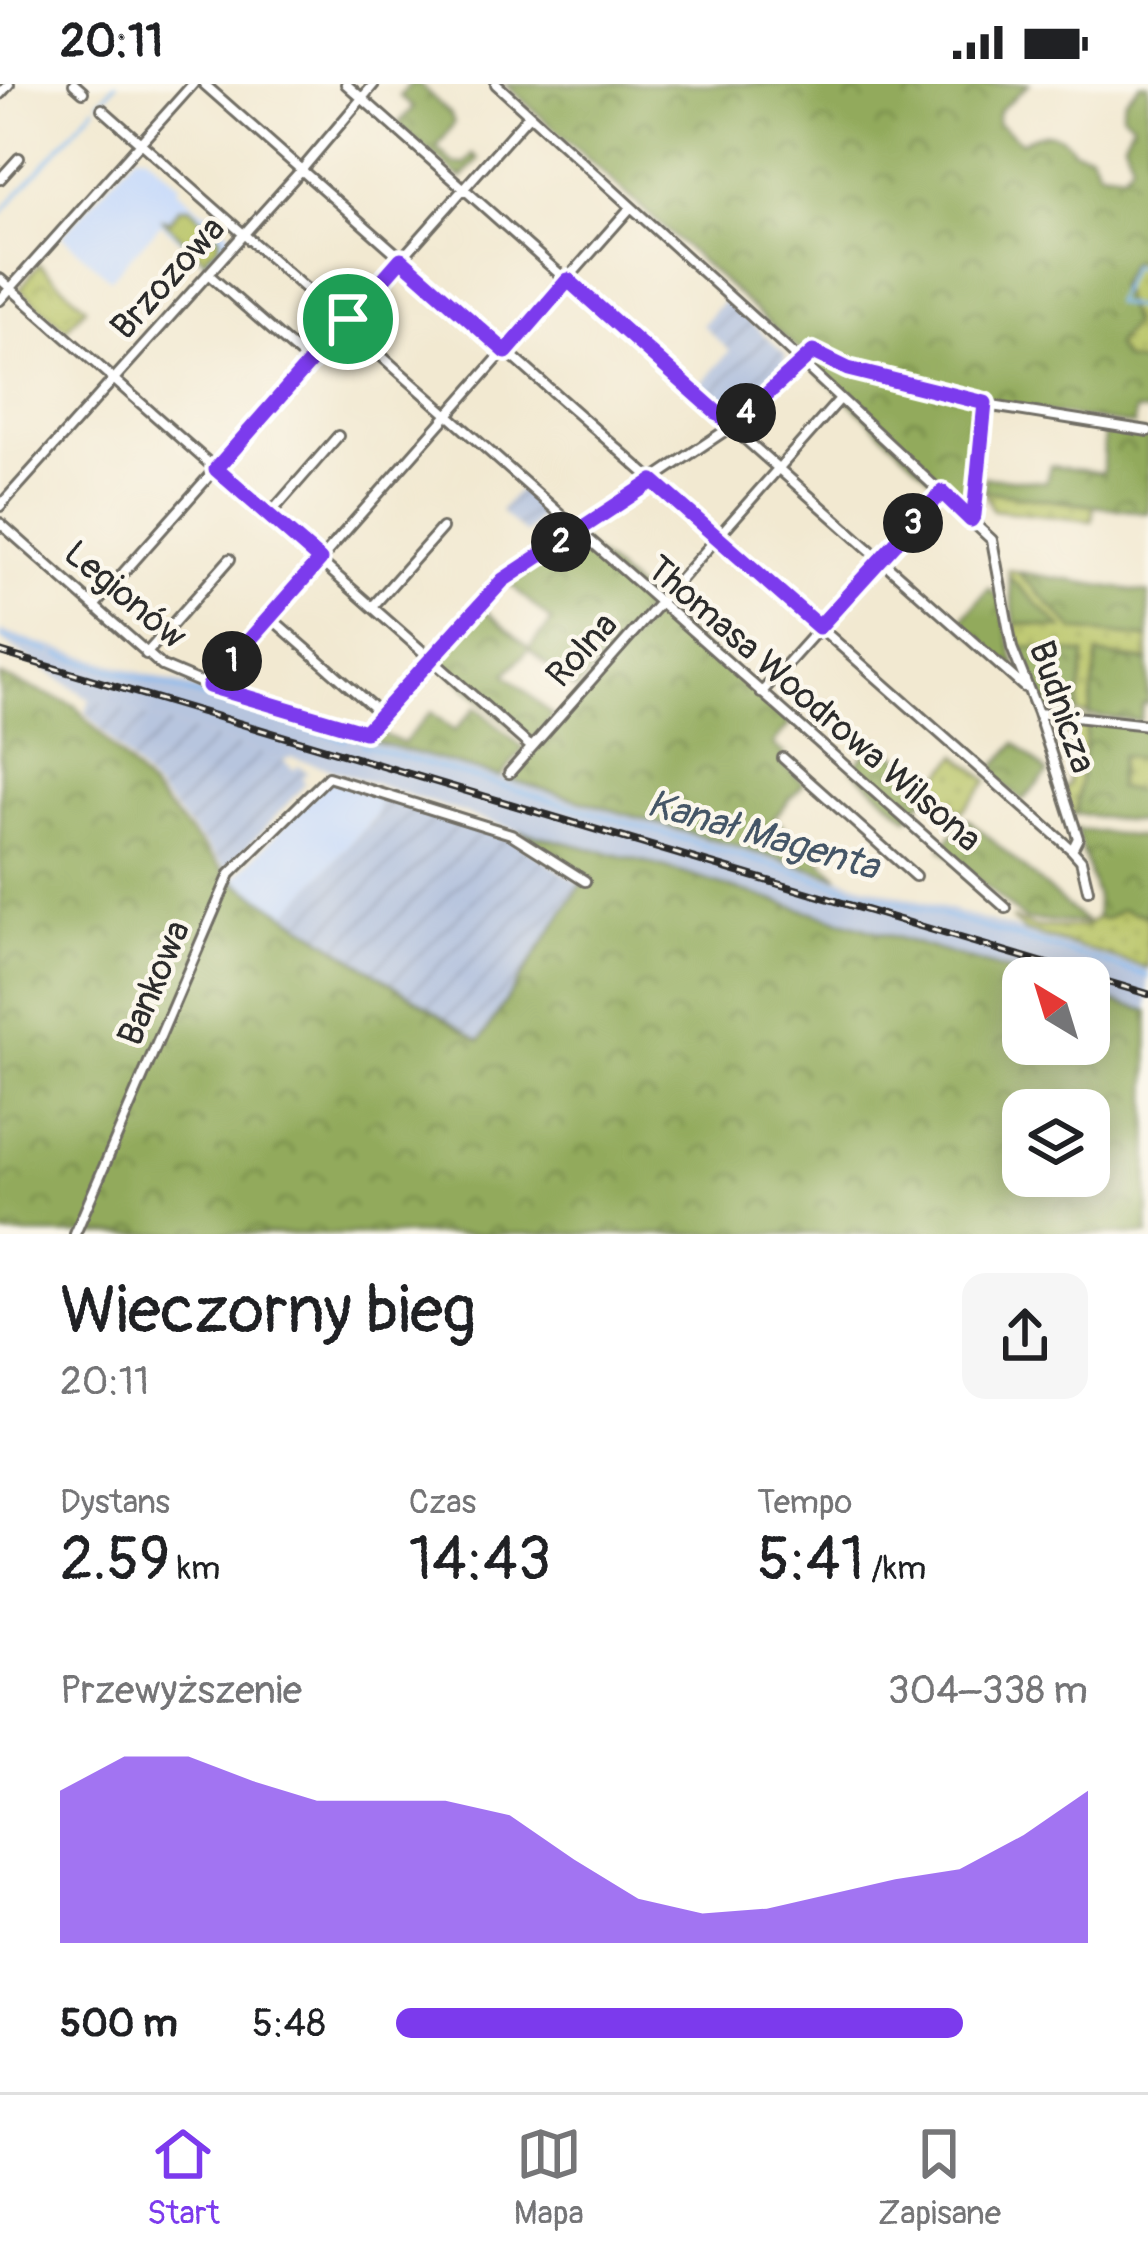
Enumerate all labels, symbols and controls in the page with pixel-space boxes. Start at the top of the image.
text: 20:11 [60,14,163,70]
street label: Brzozowa [101,207,235,349]
pin [297,268,399,370]
icon: arrive [315,286,381,352]
pin: 4 [716,383,776,443]
text: 4 [736,392,756,433]
pin: 3 [883,493,943,553]
text: 3 [904,502,922,543]
pin: 2 [531,512,591,572]
text: 2 [552,521,570,562]
street label: Legionów [55,531,195,659]
street label: Thomasa Woodrowa Wilsona [637,546,991,862]
street label: Rolna [537,603,627,697]
pin: 1 [202,631,262,691]
street label: Budnicza [1018,635,1106,779]
text: 1 [226,640,238,681]
water label: Kanał Magenta [642,779,886,892]
street label: Bankowa [108,914,200,1052]
north arrow [1002,957,1110,1065]
map controls [1002,957,1110,1197]
button: layers [1002,1089,1110,1197]
text: Wieczorny bieg [60,1270,476,1353]
button: share [962,1273,1088,1399]
text: 20:11 [60,1357,149,1406]
text: Dystans [60,1482,170,1523]
text: Czas [409,1482,476,1523]
text: Tempo [757,1482,852,1523]
text: 2.59 [60,1523,170,1598]
text: 14:43 [409,1523,551,1598]
text: 5:41 [757,1523,864,1598]
text: km [170,1548,220,1589]
text: /km [864,1548,926,1589]
text: Przewyższenie [60,1666,302,1715]
text: 304–338 m [888,1666,1088,1715]
text: 500 m [60,1999,178,2048]
text: 5:48 [252,1999,326,2048]
tab: Start [147,2121,220,2234]
tab: Mapa [514,2121,584,2234]
tab: Zapisane [878,2121,1001,2234]

